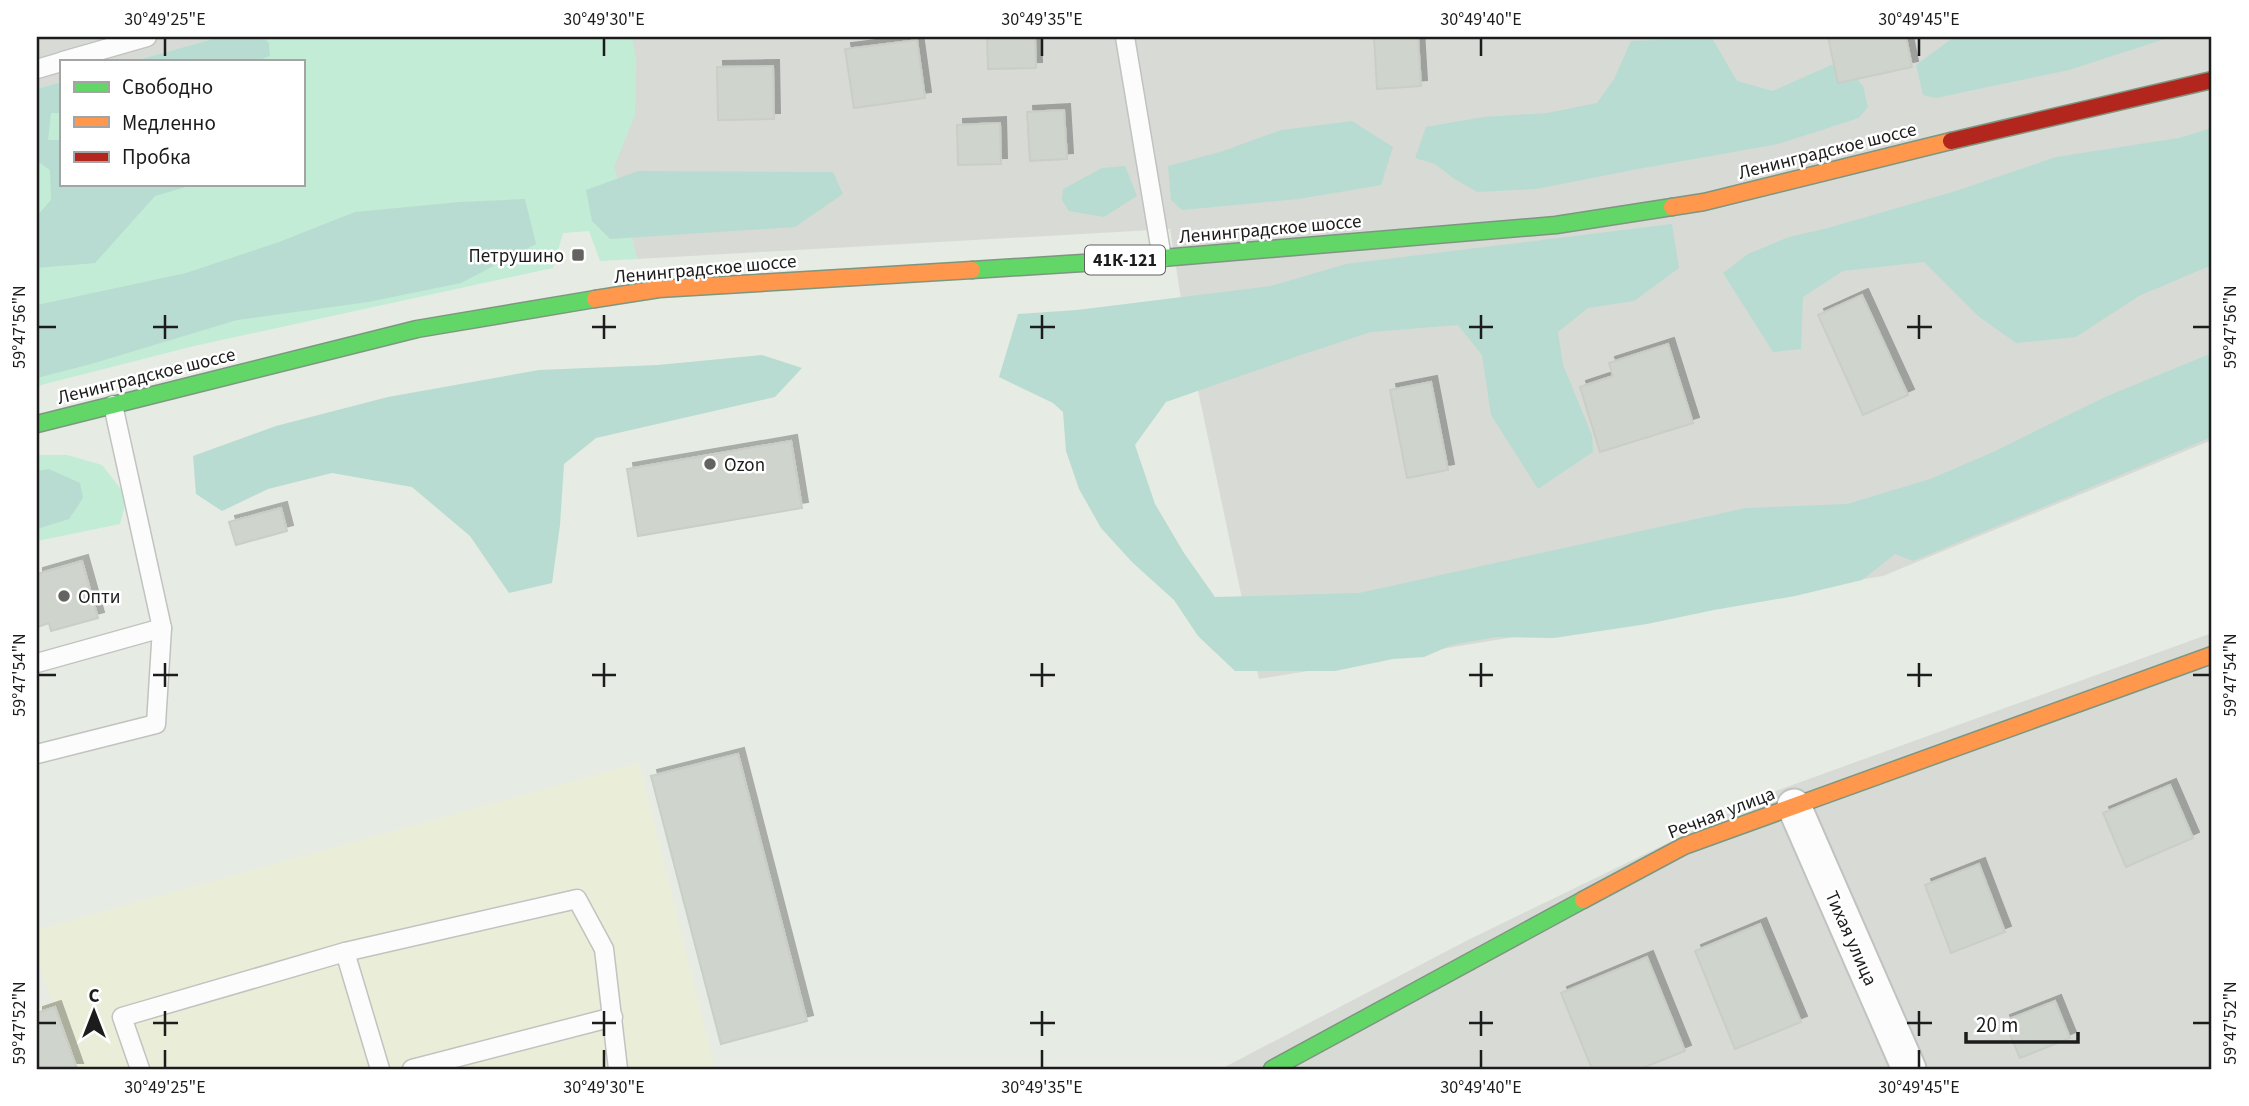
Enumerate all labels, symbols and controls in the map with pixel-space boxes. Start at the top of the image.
text: 30°49'25"E [124,7,206,32]
text: 30°49'30"E [563,7,645,32]
text: 30°49'35"E [1001,7,1083,32]
text: 30°49'40"E [1440,7,1522,32]
text: 30°49'45"E [1878,7,1960,32]
legend [60,60,304,186]
text: Свободно [122,72,213,102]
text: Медленно [122,108,216,138]
street label: Ленинградское шоссе [1735,116,1919,187]
text: Пробка [122,142,191,172]
street label: Ленинградское шоссе [1178,208,1362,251]
place label: Петрушино [468,243,564,270]
road number: 41К-121 [1085,246,1165,274]
marker: Петрушино [570,247,586,263]
street label: Ленинградское шоссе [613,248,797,291]
text: 59°47'56"N [7,285,32,369]
text: 59°47'56"N [2218,285,2243,369]
street label: Ленинградское шоссе [54,341,238,412]
place label: Ozon [724,452,765,479]
marker: Ozon [702,456,718,472]
place label: Опти [78,584,121,611]
marker: Опти [56,588,72,604]
text: 59°47'54"N [7,633,32,717]
text: 59°47'54"N [2218,633,2243,717]
street label: Речная улица [1664,781,1779,846]
street label: Тихая улица [1818,887,1884,990]
north arrow [60,976,130,1046]
text: 59°47'52"N [7,981,32,1065]
text: 59°47'52"N [2218,981,2243,1065]
text: С [88,983,100,1010]
scale bar [1966,1001,2078,1045]
text: 20 m [1976,1010,2018,1040]
text: 30°49'25"E [124,1075,206,1100]
text: 30°49'30"E [563,1075,645,1100]
text: 30°49'35"E [1001,1075,1083,1100]
text: 30°49'40"E [1440,1075,1522,1100]
text: 30°49'45"E [1878,1075,1960,1100]

